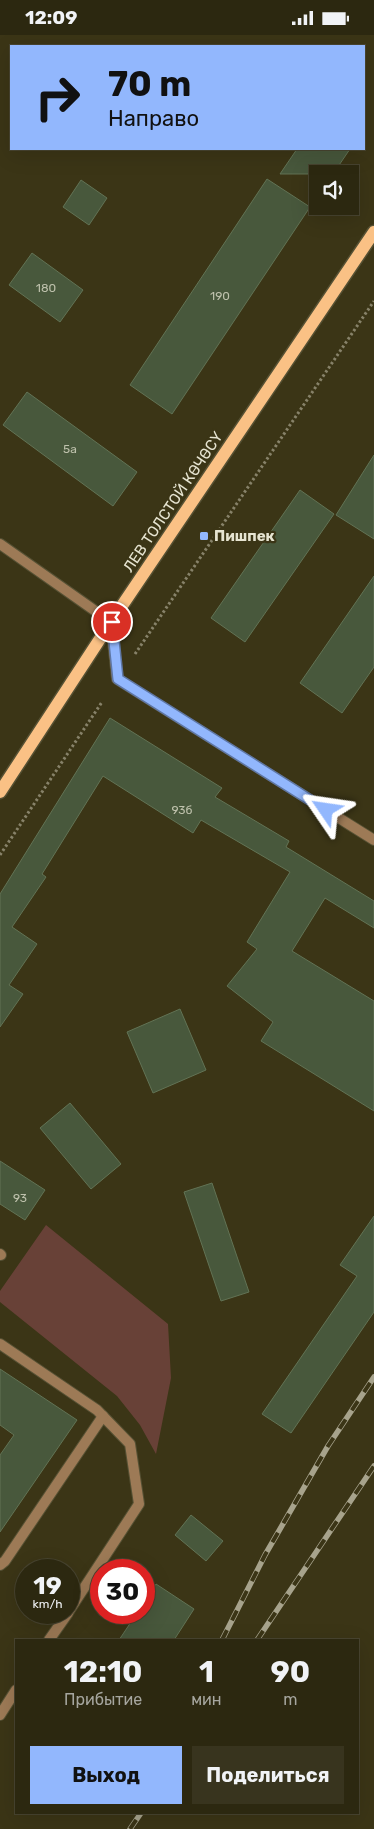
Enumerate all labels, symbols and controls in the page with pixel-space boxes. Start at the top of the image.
text: 12:09 [25,6,77,29]
text: 70 m [108,63,191,105]
icon: right [25,65,90,130]
text: Направо [108,105,199,132]
map controls [309,165,359,215]
button: sound [309,165,359,215]
house number: 180 [36,281,56,295]
house number: 190 [210,289,230,303]
street label: ЛЕВ ТОЛСТОЙ КӨЧӨСҮ [119,428,227,576]
house number: 5a [63,442,77,456]
place label: Пишпек [214,527,275,545]
marker: Пишпек [198,530,210,542]
pin [91,601,133,643]
icon: arrive [98,608,126,636]
position arrow [299,783,351,835]
house number: 93б [171,803,193,817]
house number: 93 [13,1191,27,1205]
speed limit sign: 30 [90,1559,155,1624]
text: 19 [33,1571,62,1600]
text: km/h [33,1597,62,1611]
text: 12:10 [64,1654,142,1690]
text: 1 [199,1654,214,1690]
text: 90 [270,1654,310,1690]
text: Прибытие [64,1690,142,1709]
text: мин [191,1690,222,1709]
text: m [283,1690,297,1709]
button: Выход [30,1746,182,1804]
button: Поделиться [192,1746,344,1804]

